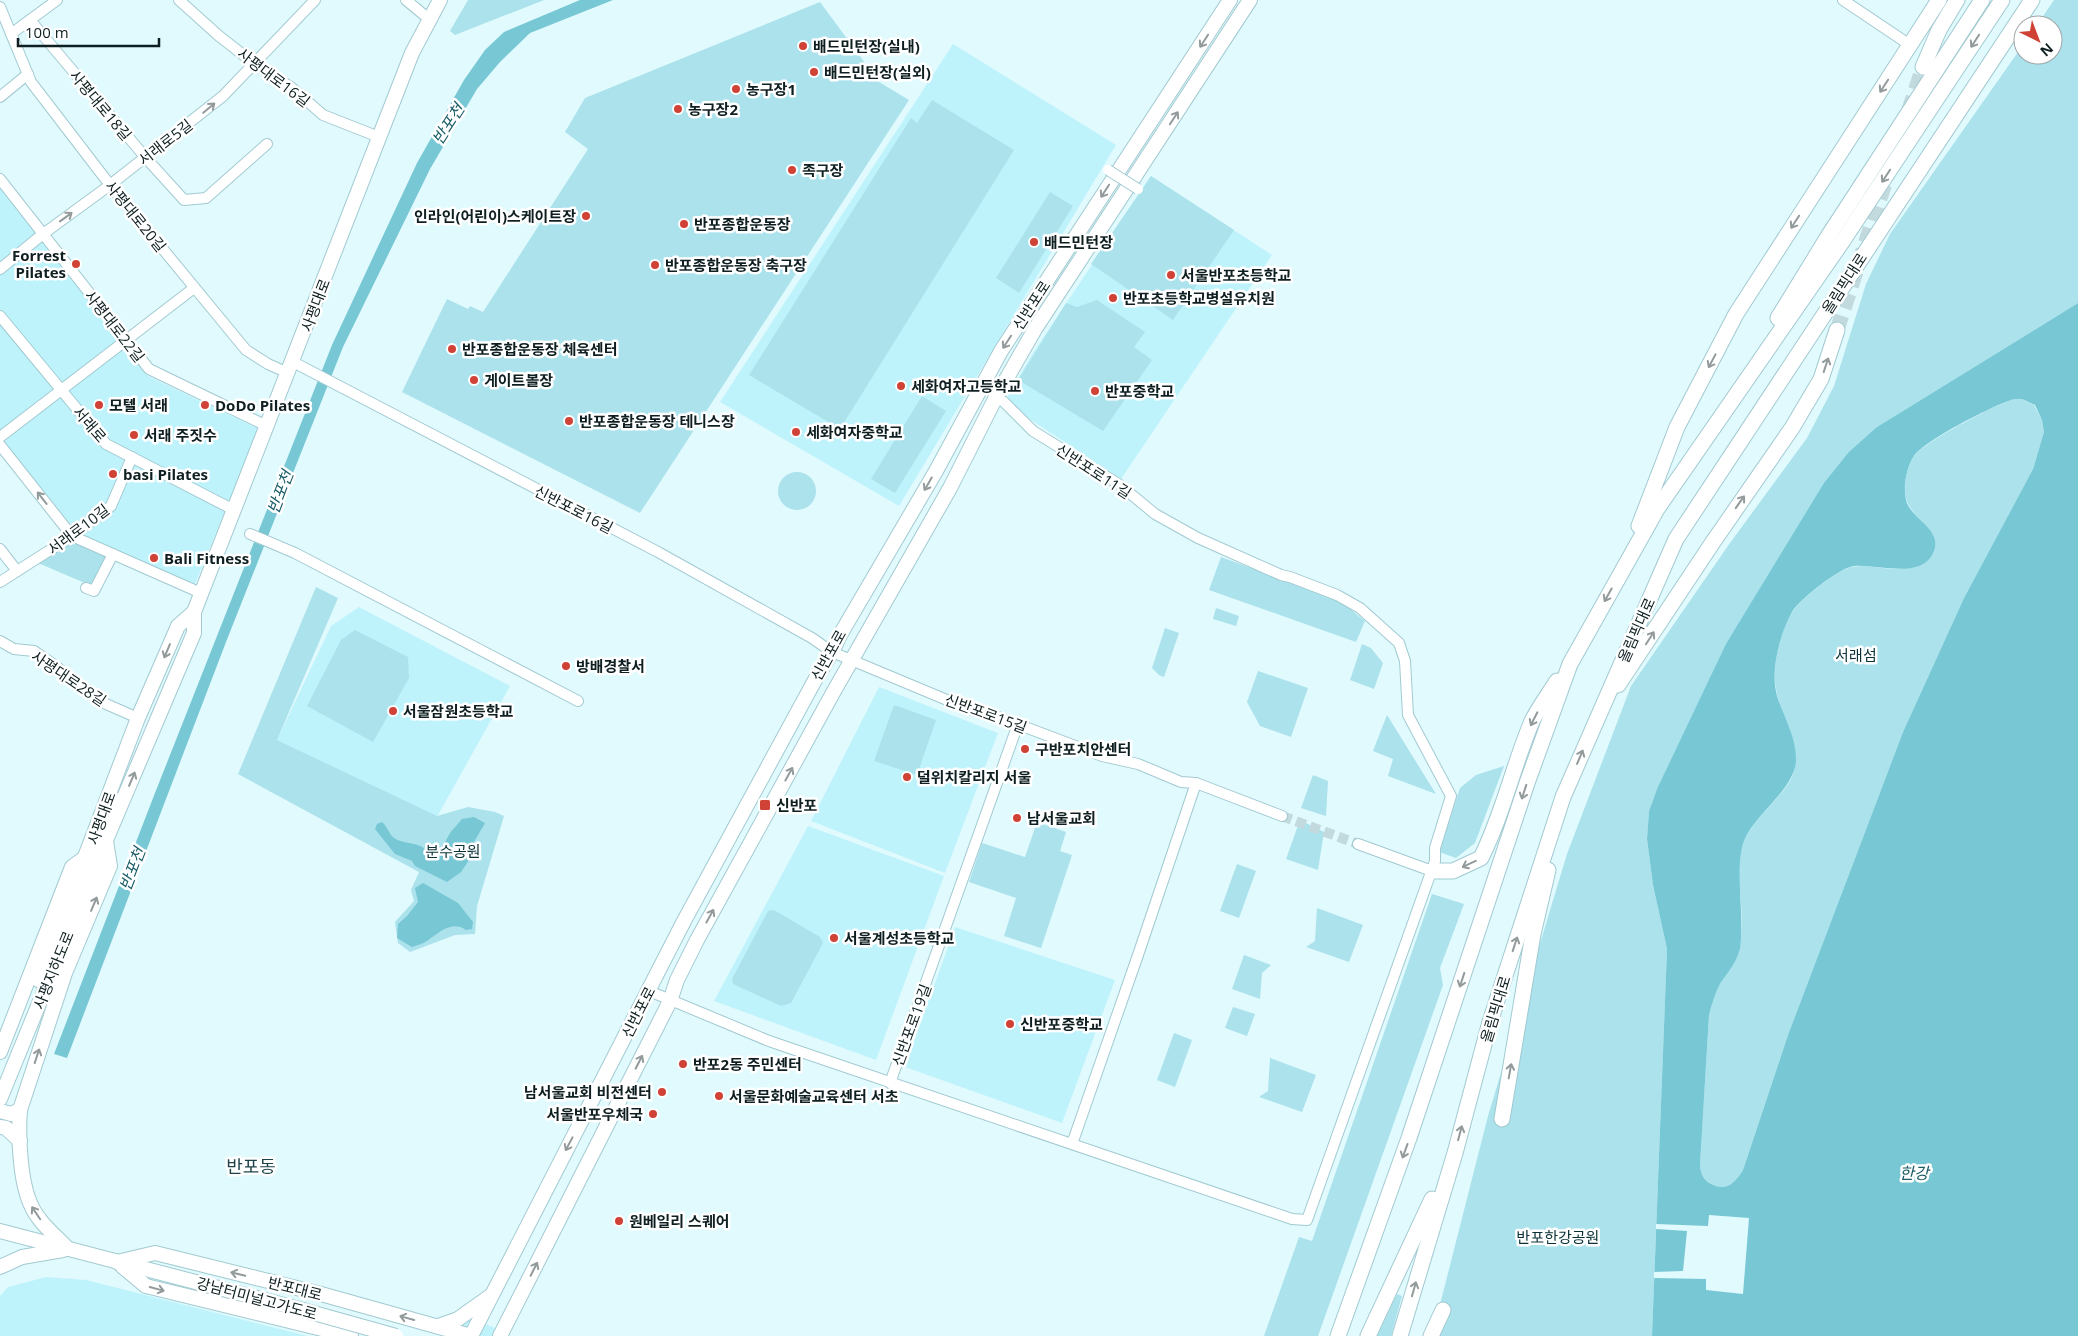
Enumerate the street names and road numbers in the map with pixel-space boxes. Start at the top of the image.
street label: 사평대로16길 [234,43,314,111]
street label: 사평대로18길 [66,66,136,144]
street label: 서래로5길 [134,114,196,170]
street label: 사평대로20길 [101,176,171,256]
street label: 올림픽대로 [1817,249,1871,317]
street label: 사평대로 [296,276,334,334]
street label: 신반포로 [1008,276,1054,334]
street label: 사평대로22길 [81,286,149,366]
street label: 서래로 [69,402,111,446]
street label: 신반포로11길 [1052,439,1136,503]
street label: 신반포로16길 [531,481,617,537]
street label: 서래로10길 [43,499,113,559]
street label: 올림픽대로 [1613,594,1659,666]
street label: 신반포로 [806,626,850,684]
street label: 사평대로28길 [28,646,110,710]
street label: 신반포로15길 [942,689,1030,737]
street label: 사평대로 [82,789,120,847]
street label: 사평지하도로 [28,928,78,1012]
street label: 올림픽대로 [1475,973,1515,1045]
street label: 신반포로19길 [887,981,935,1069]
street label: 신반포로 [617,983,659,1041]
street label: 강남터미널고가도로 [194,1272,320,1324]
street label: 반포대로 [266,1272,324,1304]

